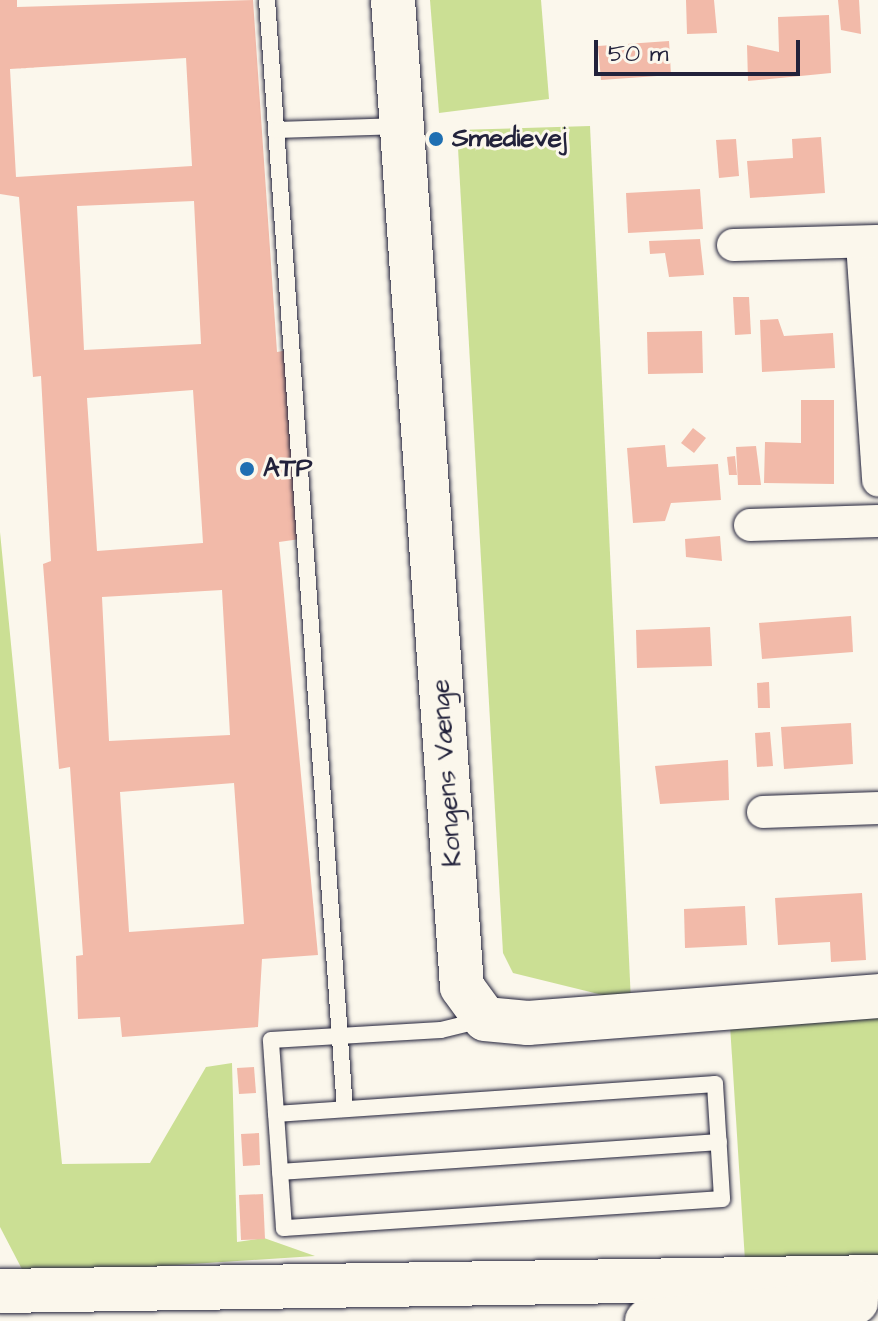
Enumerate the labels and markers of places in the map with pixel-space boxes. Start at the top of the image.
place label: Smedievej [452,123,567,155]
marker: Smedievej [427,130,445,148]
place label: ATP [263,453,312,485]
marker: ATP [238,460,256,478]

